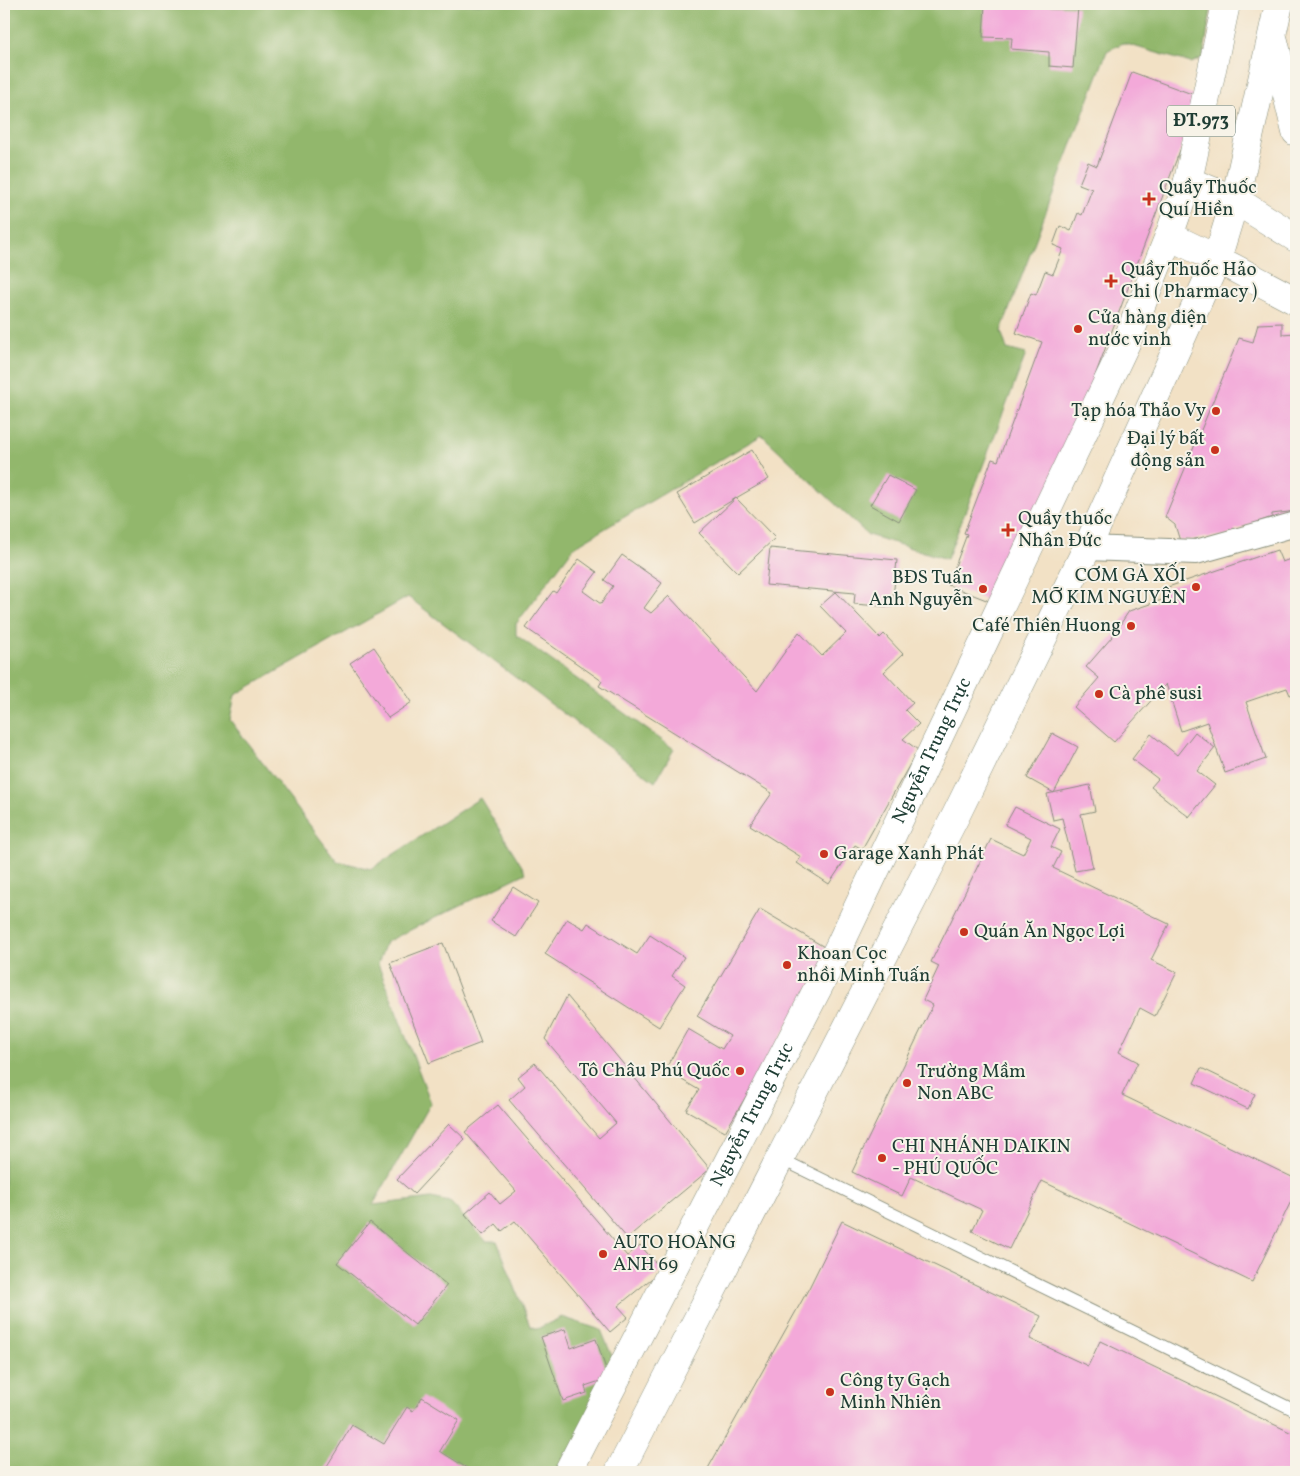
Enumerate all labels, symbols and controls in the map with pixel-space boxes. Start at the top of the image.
road number: ĐT.973 [1167,105,1235,136]
place label: Quầy Thuốc Quí Hiền [1159,175,1257,223]
marker: Quầy Thuốc Quí Hiền [1143,193,1155,205]
place label: Quầy Thuốc Hảo Chi ( Pharmacy ) [1121,257,1257,305]
marker: Quầy Thuốc Hảo Chi ( Pharmacy ) [1105,275,1117,287]
place label: Cửa hàng điện nước vinh [1088,305,1207,353]
marker: Cửa hàng điện nước vinh [1072,323,1084,335]
place label: Tạp hóa Thảo Vy [1071,398,1206,424]
marker: Tạp hóa Thảo Vy [1210,405,1222,417]
place label: Đại lý bất động sản [1127,426,1205,474]
marker: Đại lý bất động sản [1209,444,1221,456]
place label: Quầy thuốc Nhân Đức [1018,506,1112,554]
marker: Quầy thuốc Nhân Đức [1002,524,1014,536]
place label: CƠM GÀ XỐI MỠ KIM NGUYÊN [1031,562,1186,611]
place label: BĐS Tuấn Anh Nguyễn [869,565,973,613]
marker: CƠM GÀ XỐI MỠ KIM NGUYÊN [1190,581,1202,593]
marker: BĐS Tuấn Anh Nguyễn [977,583,989,595]
place label: Café Thiên Huong [972,613,1121,639]
marker: Café Thiên Huong [1125,620,1137,632]
street label: Nguyễn Trung Trực [886,673,978,828]
place label: Cà phê susi [1109,681,1202,707]
marker: Cà phê susi [1093,688,1105,700]
place label: Garage Xanh Phát [834,841,984,867]
marker: Garage Xanh Phát [818,848,830,860]
place label: Quán Ăn Ngọc Lợi [974,919,1125,945]
marker: Quán Ăn Ngọc Lợi [958,926,970,938]
place label: Khoan Cọc nhồi Minh Tuấn [797,941,930,989]
marker: Khoan Cọc nhồi Minh Tuấn [781,959,793,971]
street label: Nguyễn Trung Trực [704,1038,800,1191]
place label: Tô Châu Phú Quốc [579,1058,730,1084]
place label: Trường Mầm Non ABC [917,1059,1026,1107]
marker: Tô Châu Phú Quốc [734,1065,746,1077]
marker: Trường Mầm Non ABC [901,1077,913,1089]
place label: CHI NHÁNH DAIKIN - PHÚ QUỐC [892,1134,1071,1182]
marker: CHI NHÁNH DAIKIN - PHÚ QUỐC [876,1152,888,1164]
place label: AUTO HOÀNG ANH 69 [613,1230,736,1278]
marker: AUTO HOÀNG ANH 69 [597,1248,609,1260]
place label: Công ty Gạch Minh Nhiên [840,1368,950,1416]
marker: Công ty Gạch Minh Nhiên [824,1386,836,1398]

